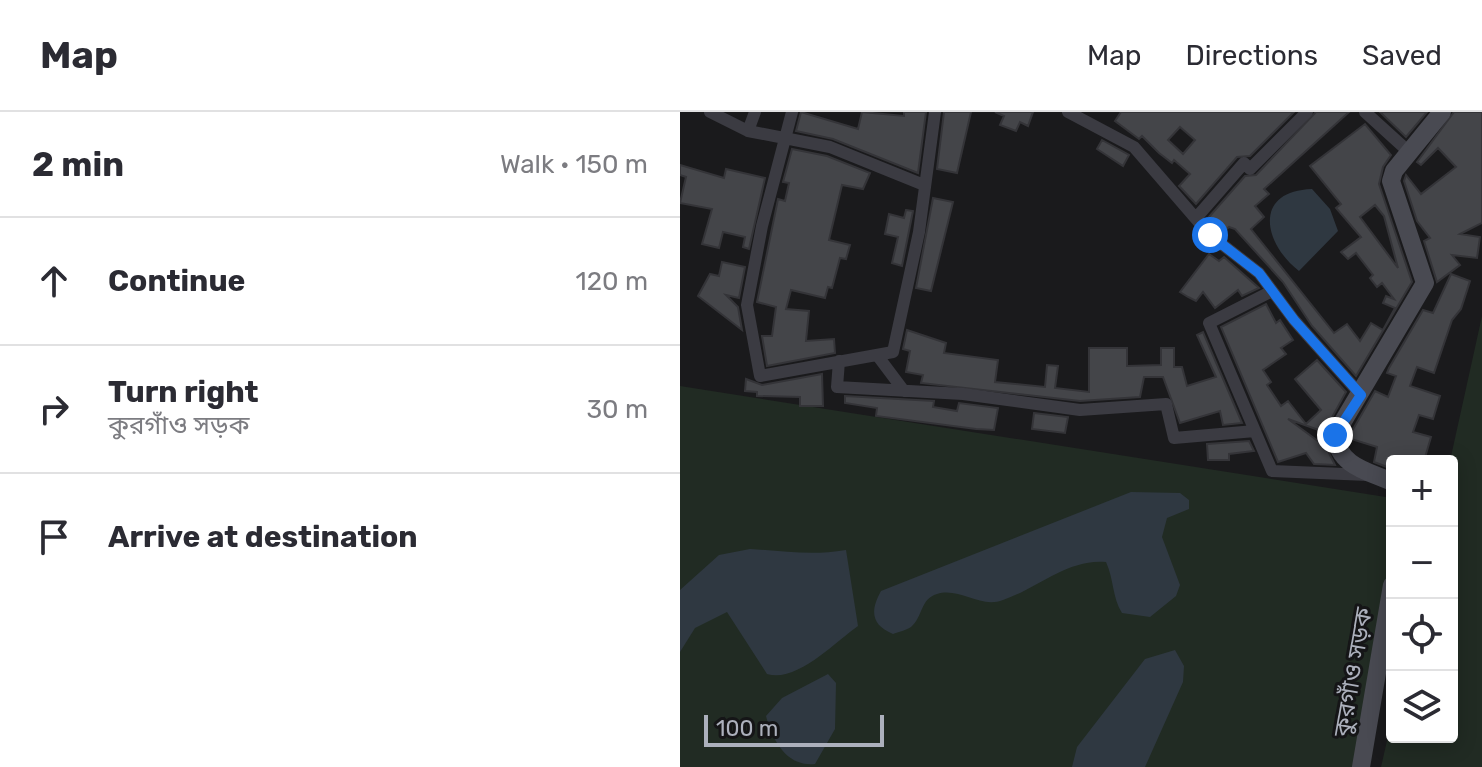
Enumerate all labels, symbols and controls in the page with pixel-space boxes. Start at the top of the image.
text: Map [40,32,118,78]
text: Map [1087,39,1141,72]
text: Directions [1185,39,1318,72]
text: Saved [1362,39,1442,72]
text: 2 min [32,144,124,185]
text: Walk · 150 m [500,149,648,180]
route start [1192,217,1228,253]
icon: ahead [32,259,76,303]
text: Continue [108,263,245,299]
text: 120 m [576,266,648,297]
text: Turn right [108,374,259,410]
icon: right [32,387,76,431]
text: 30 m [586,394,648,425]
text: কুরগাঁও সড়ক [108,410,249,441]
route end [1317,417,1353,453]
map controls [1386,455,1458,743]
button: + [1386,455,1458,527]
icon: arrive [32,515,76,559]
text: Arrive at destination [108,519,418,555]
button: − [1386,527,1458,599]
button: locate [1386,599,1458,671]
street label: কুরগাঁও সড়ক [1328,605,1378,740]
button: layers [1386,671,1458,743]
scale bar [704,711,884,747]
text: 100 m [716,715,778,742]

